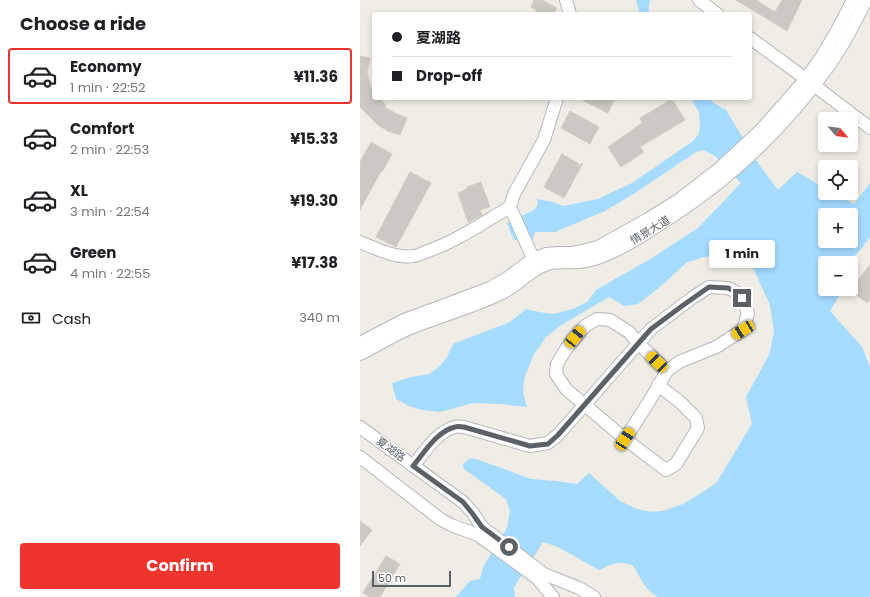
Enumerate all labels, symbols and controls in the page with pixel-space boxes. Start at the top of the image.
text: Choose a ride [20,11,146,36]
text: 夏湖路 [416,27,461,48]
text: Economy [70,56,142,77]
icon: car [22,58,58,94]
text: Drop-off [416,65,482,86]
text: ¥11.36 [294,66,338,87]
text: 1 min · 22:52 [70,78,146,97]
north arrow [818,112,858,152]
map controls [818,112,858,296]
text: Comfort [70,118,134,139]
icon: car [22,120,58,156]
text: ¥15.33 [290,128,338,149]
text: 2 min · 22:53 [70,140,149,159]
button: locate [818,160,858,200]
text: XL [70,180,88,201]
icon: car [22,182,58,218]
text: ¥19.30 [290,190,338,211]
text: 3 min · 22:54 [70,202,150,221]
button: + [818,208,858,248]
street label: 情景大道 [627,212,673,248]
callout: 1 min [709,240,775,268]
text: Green [70,242,116,263]
icon: car [22,244,58,280]
text: 1 min [725,244,759,263]
text: ¥17.38 [291,252,338,273]
button: − [818,256,858,296]
text: 4 min · 22:55 [70,264,150,283]
route end [733,289,751,307]
icon: cash [20,307,42,329]
text: Cash [52,308,91,329]
text: 340 m [299,308,340,327]
car [730,319,756,341]
car [563,324,587,350]
car [644,349,670,375]
car [613,426,637,452]
street label: 夏湖路 [373,433,409,465]
route start [500,538,518,556]
button: Confirm [20,543,340,589]
scale bar [372,569,451,588]
text: 50 m [378,570,406,586]

